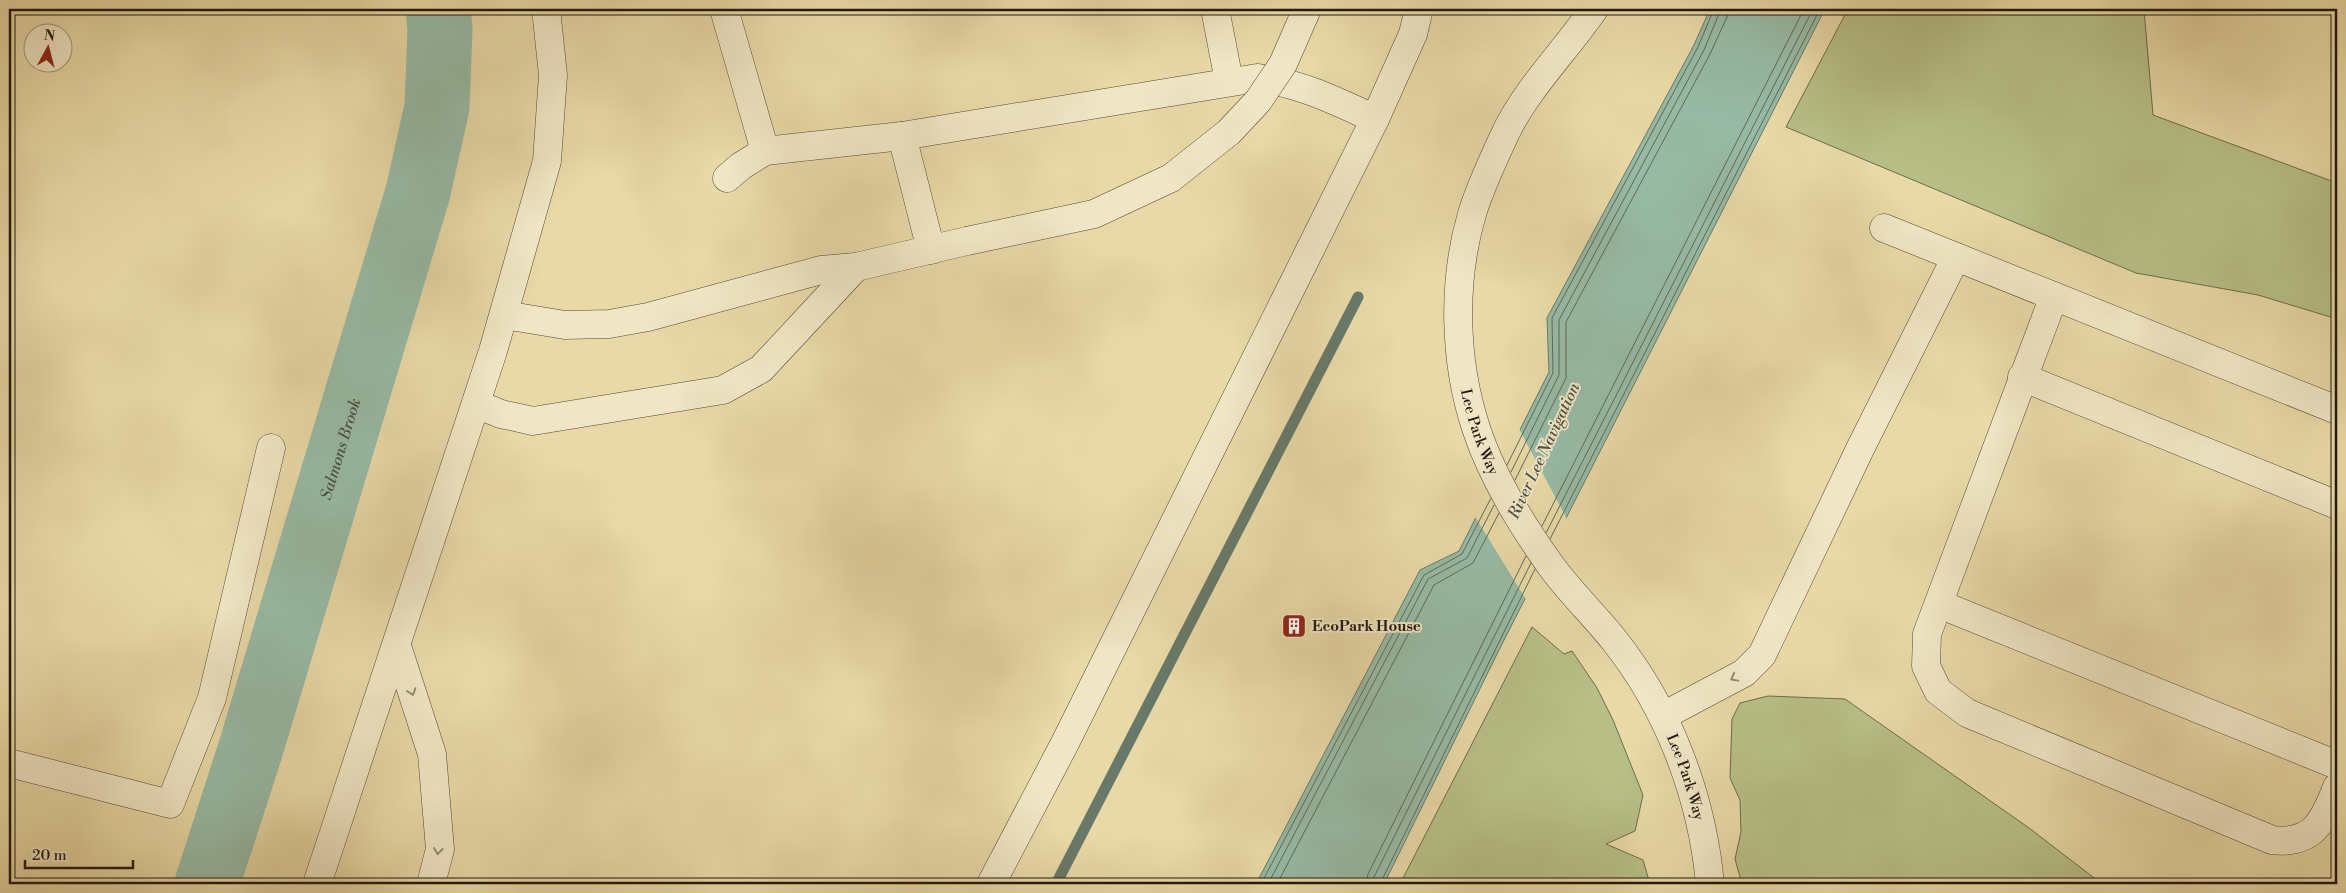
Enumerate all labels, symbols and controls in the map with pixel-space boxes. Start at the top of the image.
north arrow [22,22,72,72]
text: N [43,26,56,46]
water label: River Lee Navigation [1503,379,1585,523]
street label: Lee Park Way [1456,387,1504,479]
water label: Salmons Brook [316,396,365,502]
building icon: EcoPark House [1281,613,1307,639]
place label: EcoPark House [1312,617,1421,636]
one-way arrow [1730,672,1739,682]
one-way arrow [406,687,416,696]
street label: Lee Park Way [1662,731,1709,823]
scale bar [25,838,132,870]
text: 20 m [32,846,67,865]
one-way arrow [434,846,444,855]

